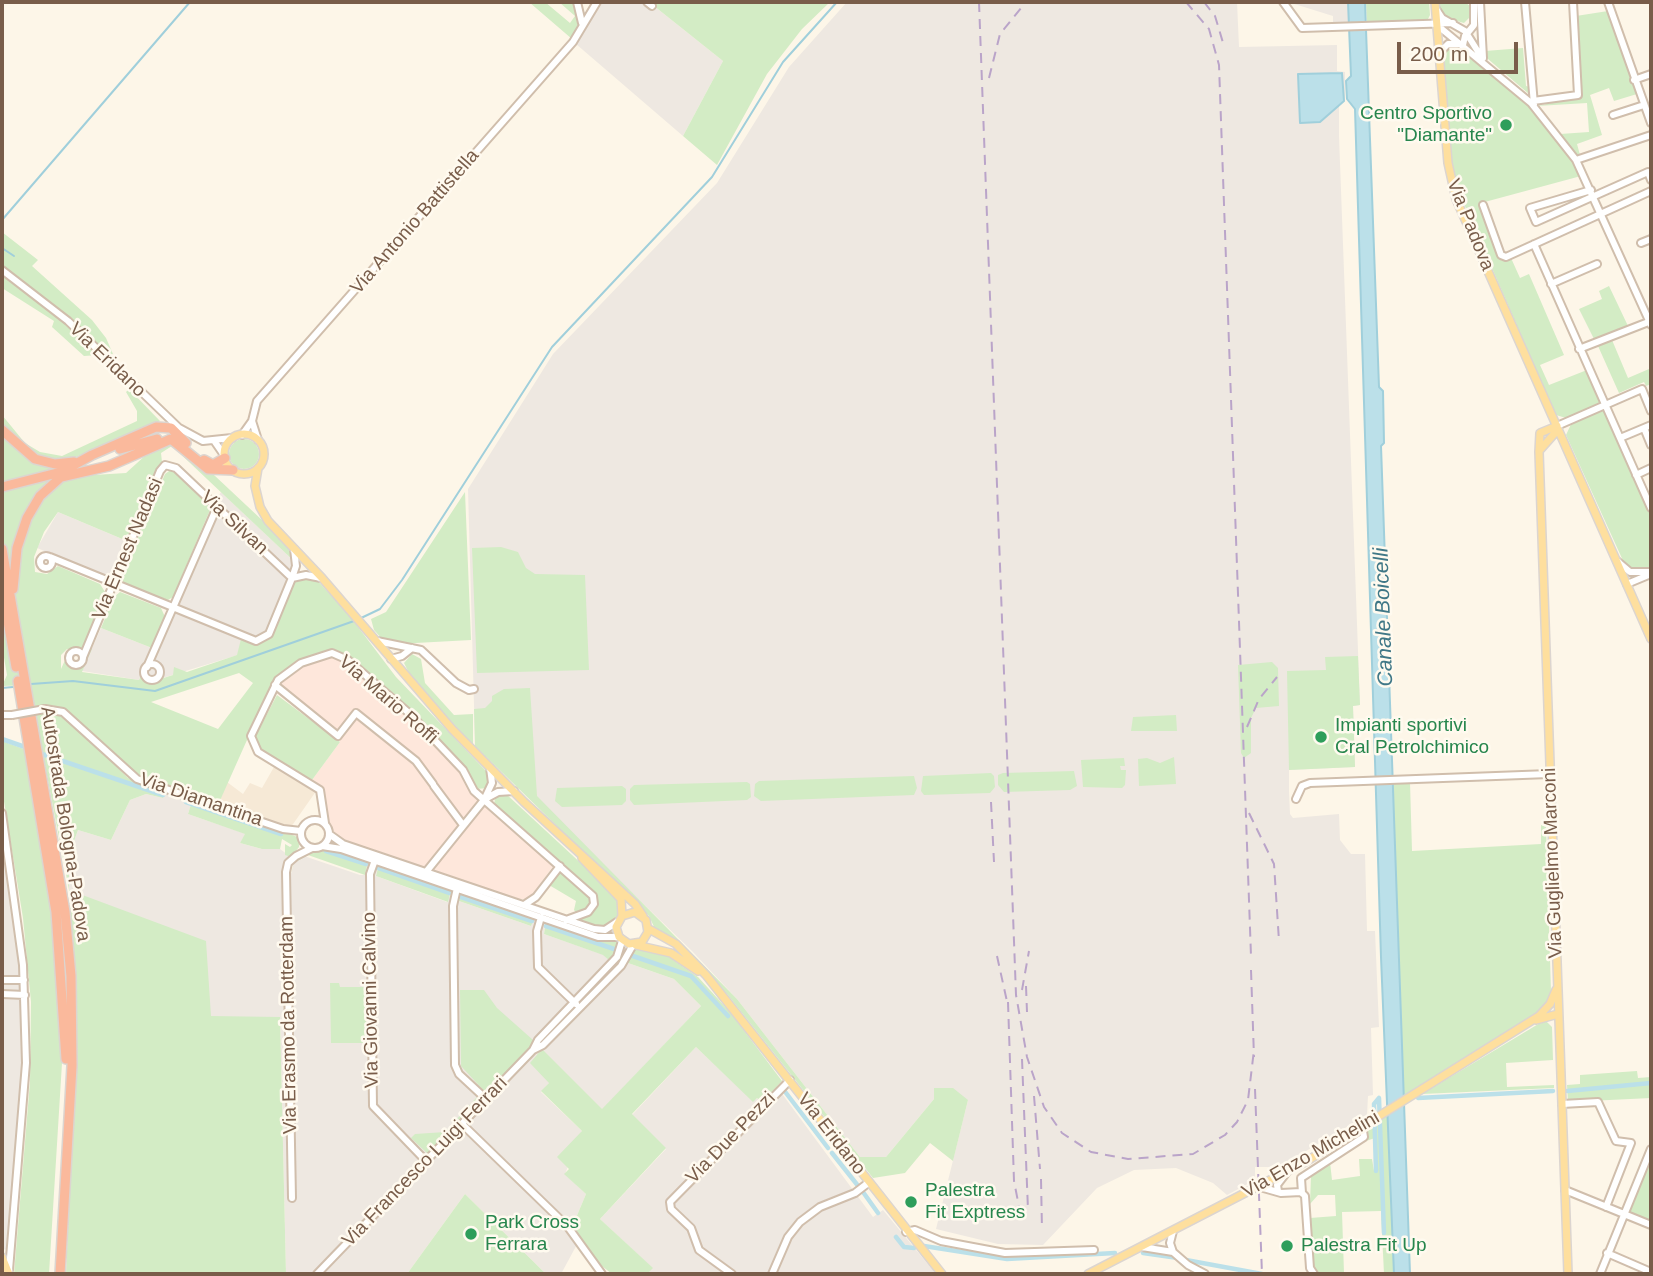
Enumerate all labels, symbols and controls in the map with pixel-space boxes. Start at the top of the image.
scale bar [1401,28,1522,72]
text: 200 m [1410,42,1468,65]
place label: Centro Sportivo "Diamante" [1360,103,1492,147]
marker: Centro Sportivo "Diamante" [1498,117,1514,133]
street label: Via Antonio Battistella [346,145,484,299]
street label: Via Padova [1441,176,1499,274]
street label: Via Eridano [64,318,150,402]
street label: Via Ernest Nadasi [88,475,168,623]
street label: Via Silvan [195,486,273,560]
water label: Canale Boicelli [1369,547,1399,687]
street label: Via Mario Roffi [334,651,442,749]
street label: Autostrada Bologna-Padova [35,705,95,943]
place label: Impianti sportivi Cral Petrolchimico [1335,715,1489,759]
marker: Impianti sportivi Cral Petrolchimico [1313,729,1329,745]
street label: Via Guglielmo Marconi [1538,767,1568,959]
street label: Via Diamantina [137,768,265,832]
street label: Via Giovanni Calvino [358,912,384,1088]
street label: Via Erasmo da Rotterdam [276,916,302,1134]
street label: Via Francesco Luigi Ferrari [338,1072,512,1252]
street label: Via Due Pezzi [681,1087,781,1189]
street label: Via Eridano [792,1088,870,1180]
street label: Via Enzo Michelini [1238,1106,1384,1204]
place label: Palestra Fit Exptress [925,1180,1025,1224]
marker: Palestra Fit Exptress [903,1194,919,1210]
place label: Park Cross Ferrara [485,1212,579,1256]
marker: Park Cross Ferrara [463,1226,479,1242]
place label: Palestra Fit Up [1301,1235,1427,1257]
marker: Palestra Fit Up [1279,1238,1295,1254]

